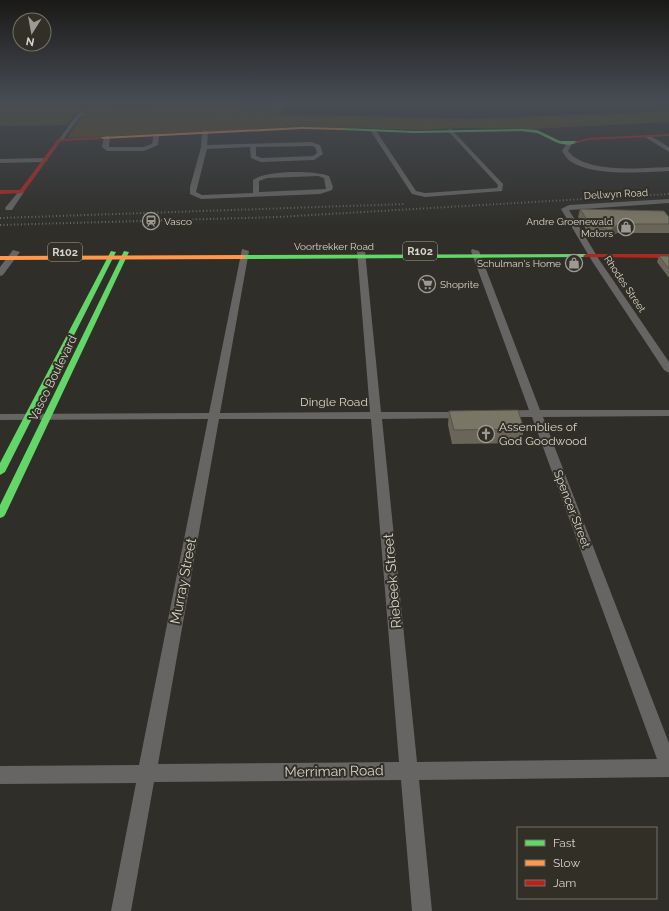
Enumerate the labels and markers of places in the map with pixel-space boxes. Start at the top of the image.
station icon: Vasco [141,211,161,231]
place label: Vasco [164,216,192,227]
place label: Andre Groenewald Motors [526,216,613,239]
shop icon: Andre Groenewald Motors [616,217,636,237]
shop icon: Schulman's Home [564,253,584,273]
place label: Schulman's Home [477,258,561,269]
supermarket icon: Shoprite [417,274,437,294]
place label: Shoprite [440,279,479,290]
place label: Assemblies of God Goodwood [499,420,587,448]
church icon: Assemblies of God Goodwood [476,424,496,444]

